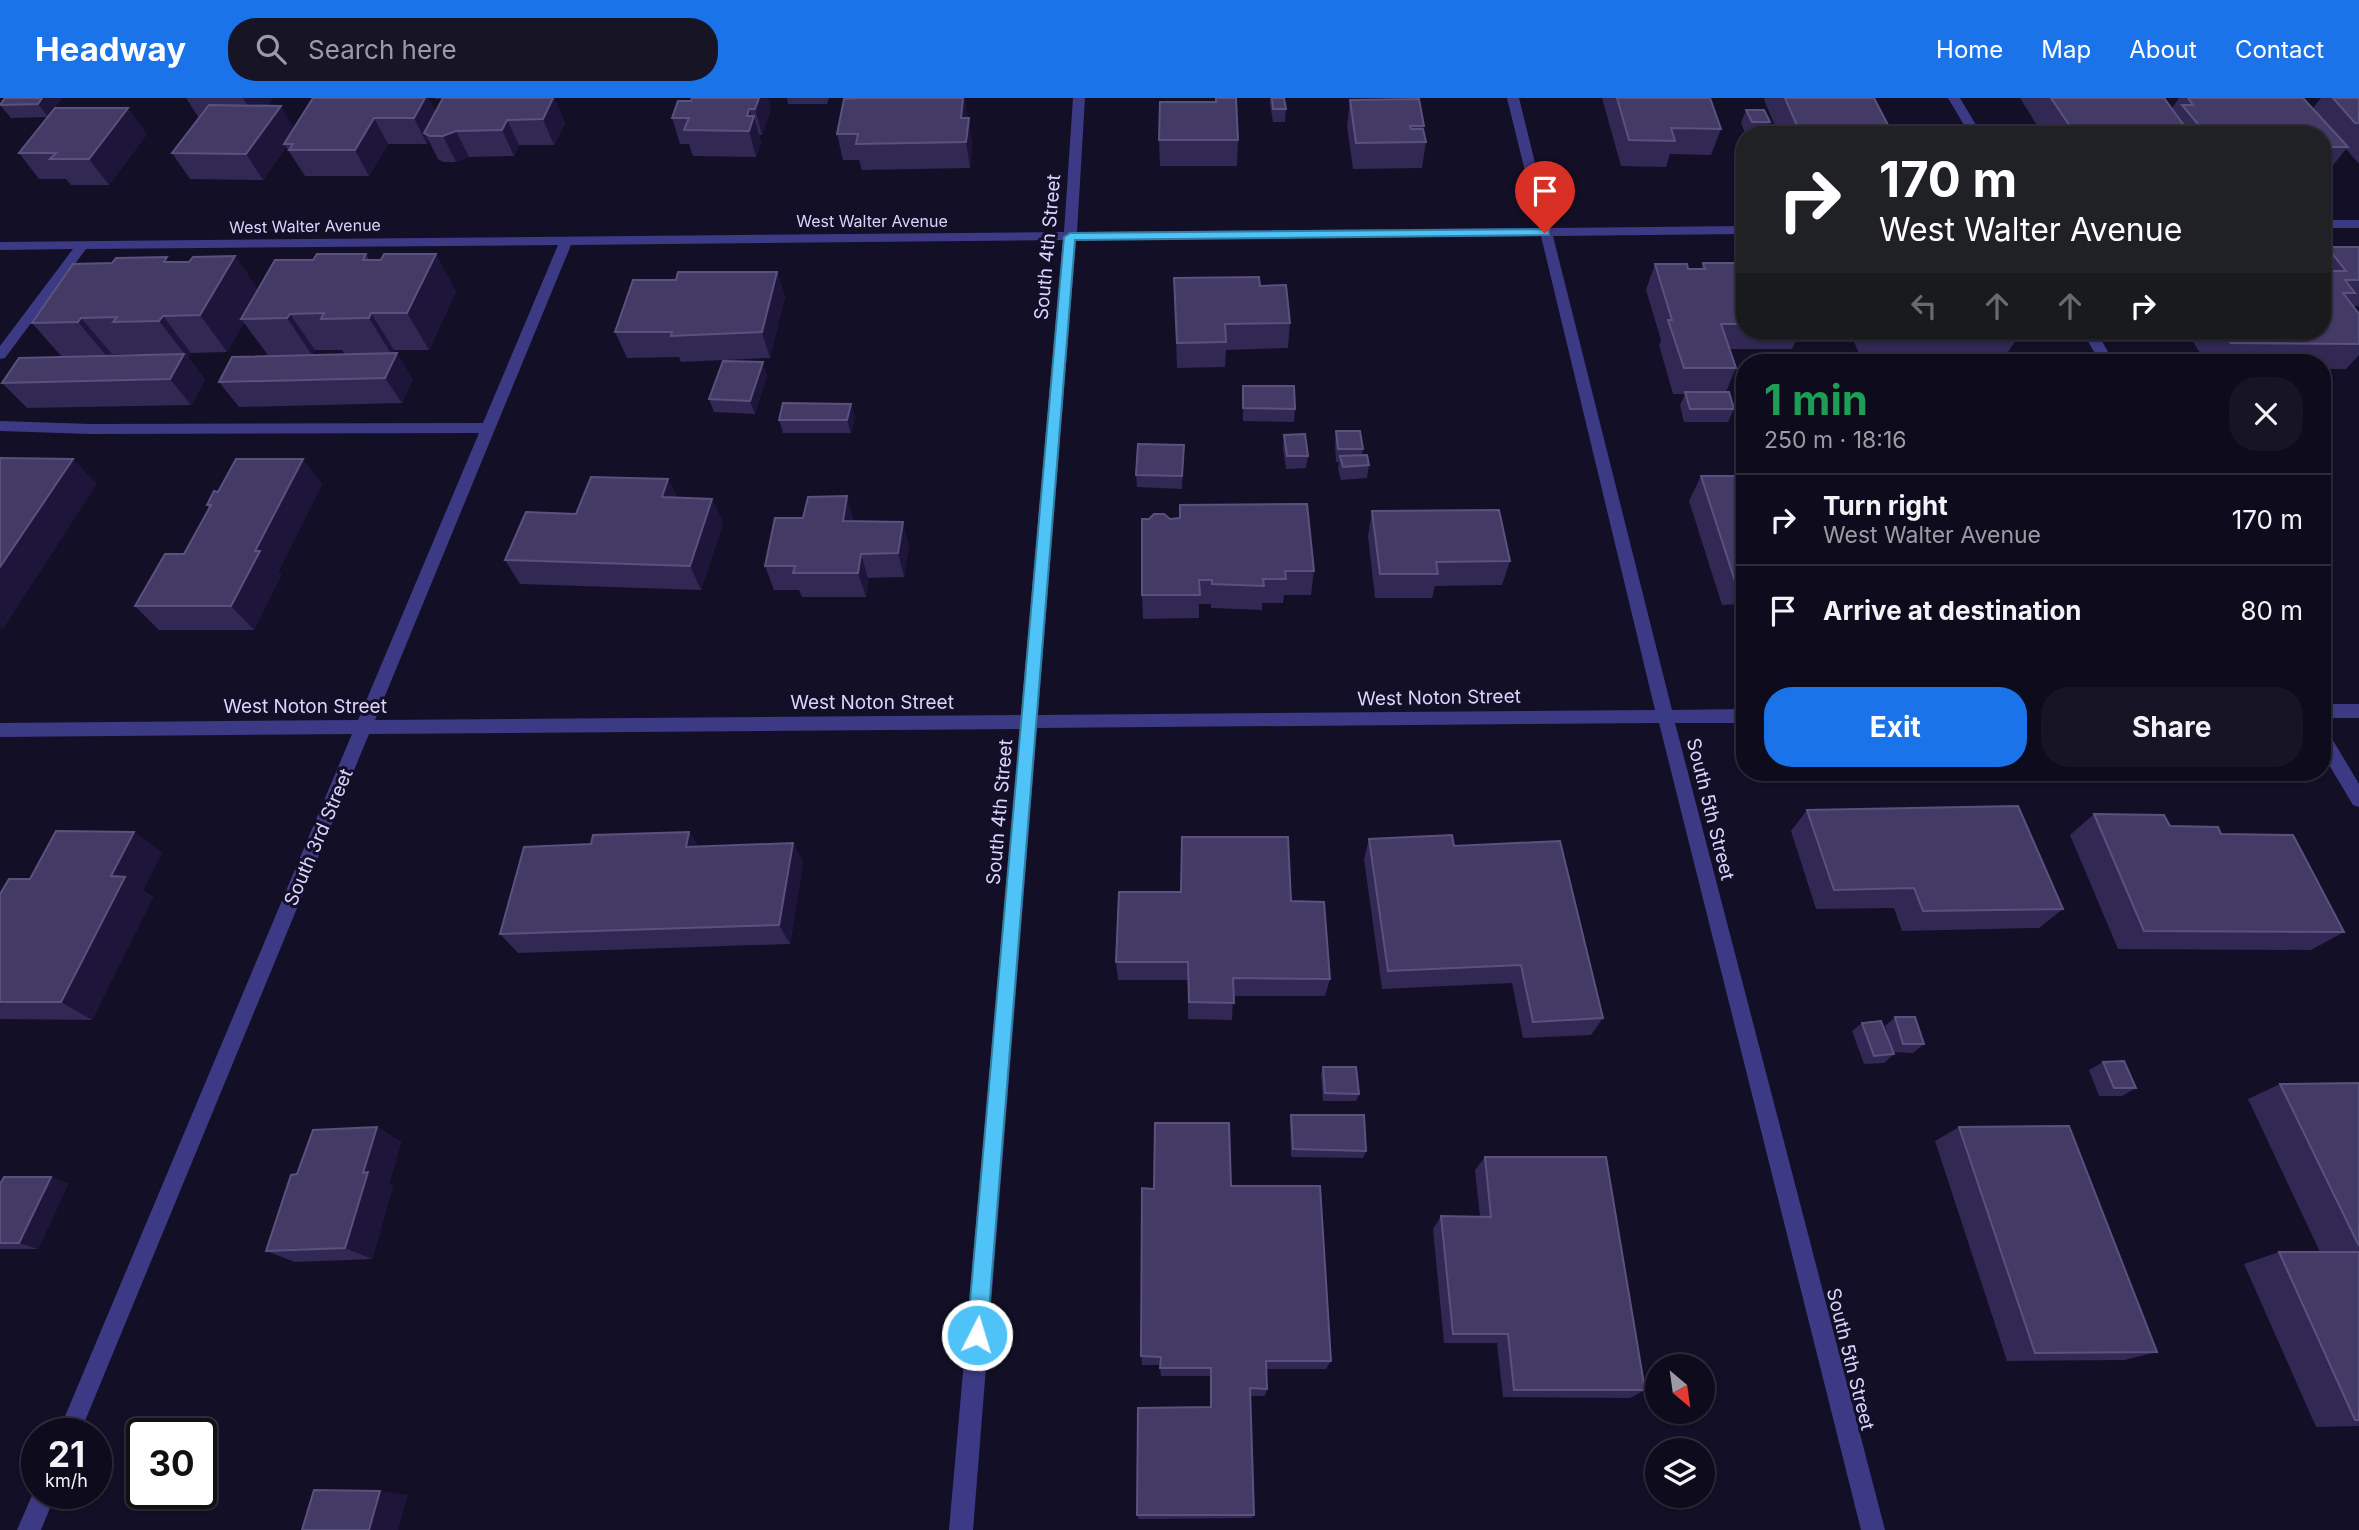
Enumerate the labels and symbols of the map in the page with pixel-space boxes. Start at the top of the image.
pin [1515,161,1575,233]
street label: South 4th Street [1030,173,1065,321]
street label: West Walter Avenue [796,211,948,231]
street label: West Walter Avenue [229,215,381,237]
street label: West Noton Street [1357,685,1521,710]
street label: West Noton Street [790,691,954,714]
street label: West Noton Street [223,695,387,718]
street label: South 5th Street [1682,736,1739,883]
street label: South 4th Street [982,738,1017,886]
street label: South 3rd Street [279,765,358,909]
street label: South 5th Street [1822,1286,1879,1433]
position arrow [940,1298,1014,1372]
north arrow [1645,1354,1715,1424]
speed limit sign: 30 [126,1418,217,1509]

